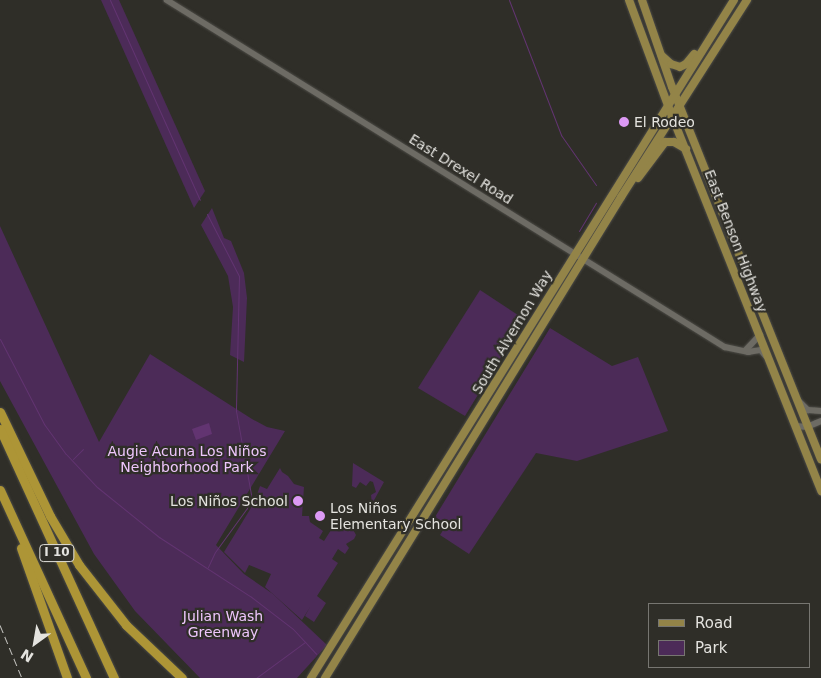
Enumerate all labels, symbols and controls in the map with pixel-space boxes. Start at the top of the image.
place label: El Rodeo [634,114,695,130]
marker: El Rodeo [618,116,630,128]
street label: East Drexel Road [406,130,516,208]
street label: East Benson Highway [701,167,771,315]
street label: South Alvernon Way [468,267,556,397]
park label: Augie Acuna Los Niños Neighborhood Park [107,443,267,476]
place label: Los Niños School [170,493,288,509]
marker: Los Niños School [292,495,304,507]
place label: Los Niños Elementary School [330,500,462,532]
marker: Los Niños Elementary School [314,510,326,522]
road number: I 10 [38,544,76,562]
legend [648,603,811,668]
park label: Julian Wash Greenway [183,608,263,640]
text: Road [695,614,733,632]
north arrow [10,618,60,668]
text: Park [695,639,727,657]
text: N [18,646,36,666]

